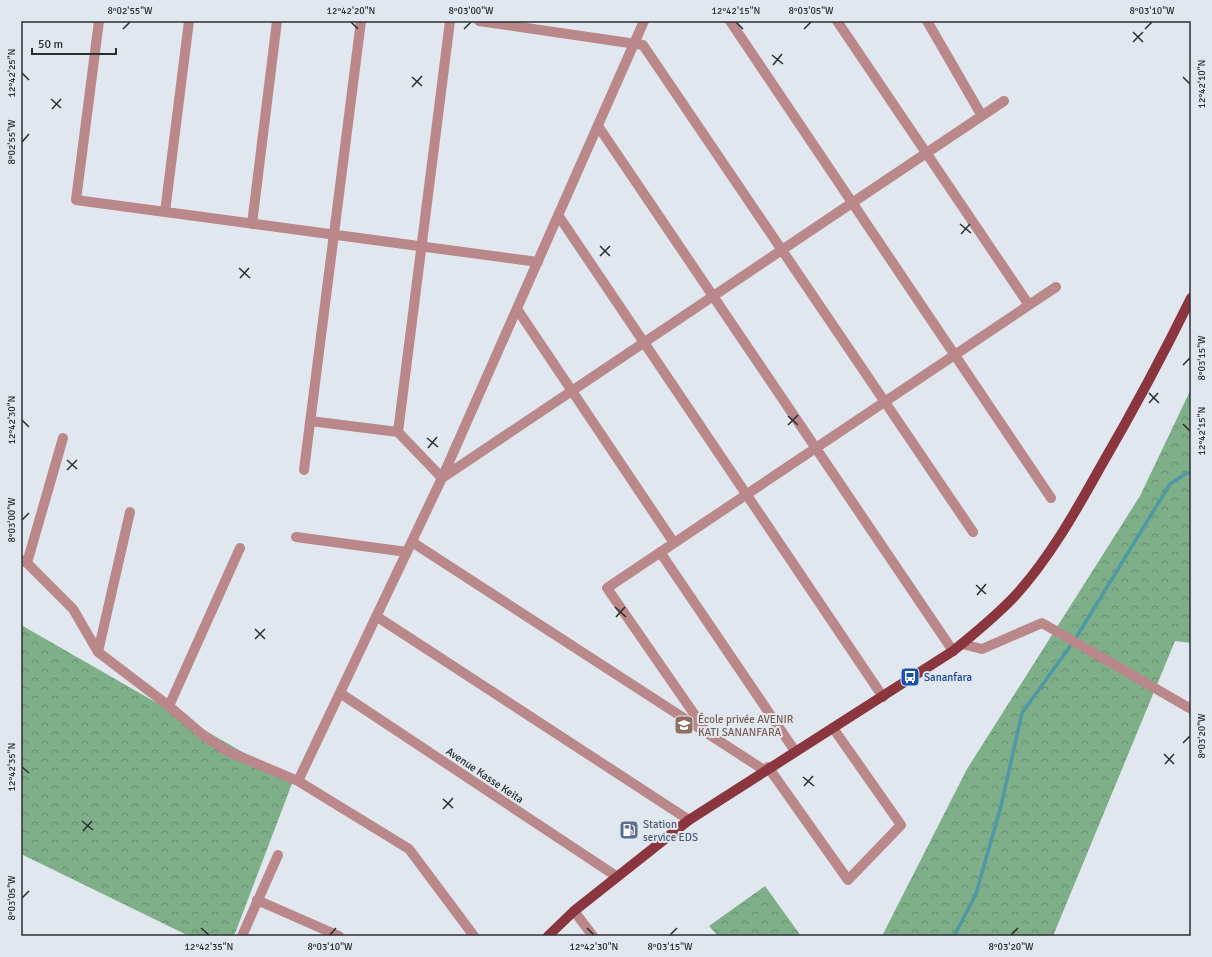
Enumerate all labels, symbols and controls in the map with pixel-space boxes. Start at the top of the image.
text: 8°02'55"W [107,5,153,17]
text: 12°42'20"N [327,5,375,17]
text: 8°03'00"W [448,5,494,17]
text: 12°42'15"N [712,5,760,17]
text: 8°03'05"W [788,5,834,17]
text: 8°03'10"W [1129,5,1175,17]
scale bar [32,30,116,56]
text: 50 m [38,37,63,52]
text: 12°42'25"N [6,49,18,97]
text: 12°42'10"N [1196,60,1208,108]
text: 8°02'55"W [6,119,18,165]
text: 8°03'15"W [1196,335,1208,381]
text: 12°42'30"N [6,396,18,444]
text: 12°42'15"N [1196,407,1208,455]
text: 8°03'00"W [6,497,18,543]
bus stop icon: Sananfara [899,666,921,688]
place label: Sananfara [924,671,972,684]
place label: École privée AVENIR KATI SANANFARA [698,712,794,739]
text: 8°03'20"W [1196,713,1208,759]
school or university icon: École privée AVENIR KATI SANANFARA [673,714,695,736]
text: 12°42'35"N [6,743,18,791]
street label: Avenue Kasse Keita [443,745,526,806]
place label: Station service EDS [643,818,698,844]
fuel station icon: Station service EDS [618,819,640,841]
text: 8°03'05"W [6,875,18,921]
text: 12°42'35"N [185,941,233,953]
text: 8°03'10"W [307,941,353,953]
text: 12°42'30"N [570,941,618,953]
text: 8°03'15"W [647,941,693,953]
text: 8°03'20"W [988,941,1034,953]

